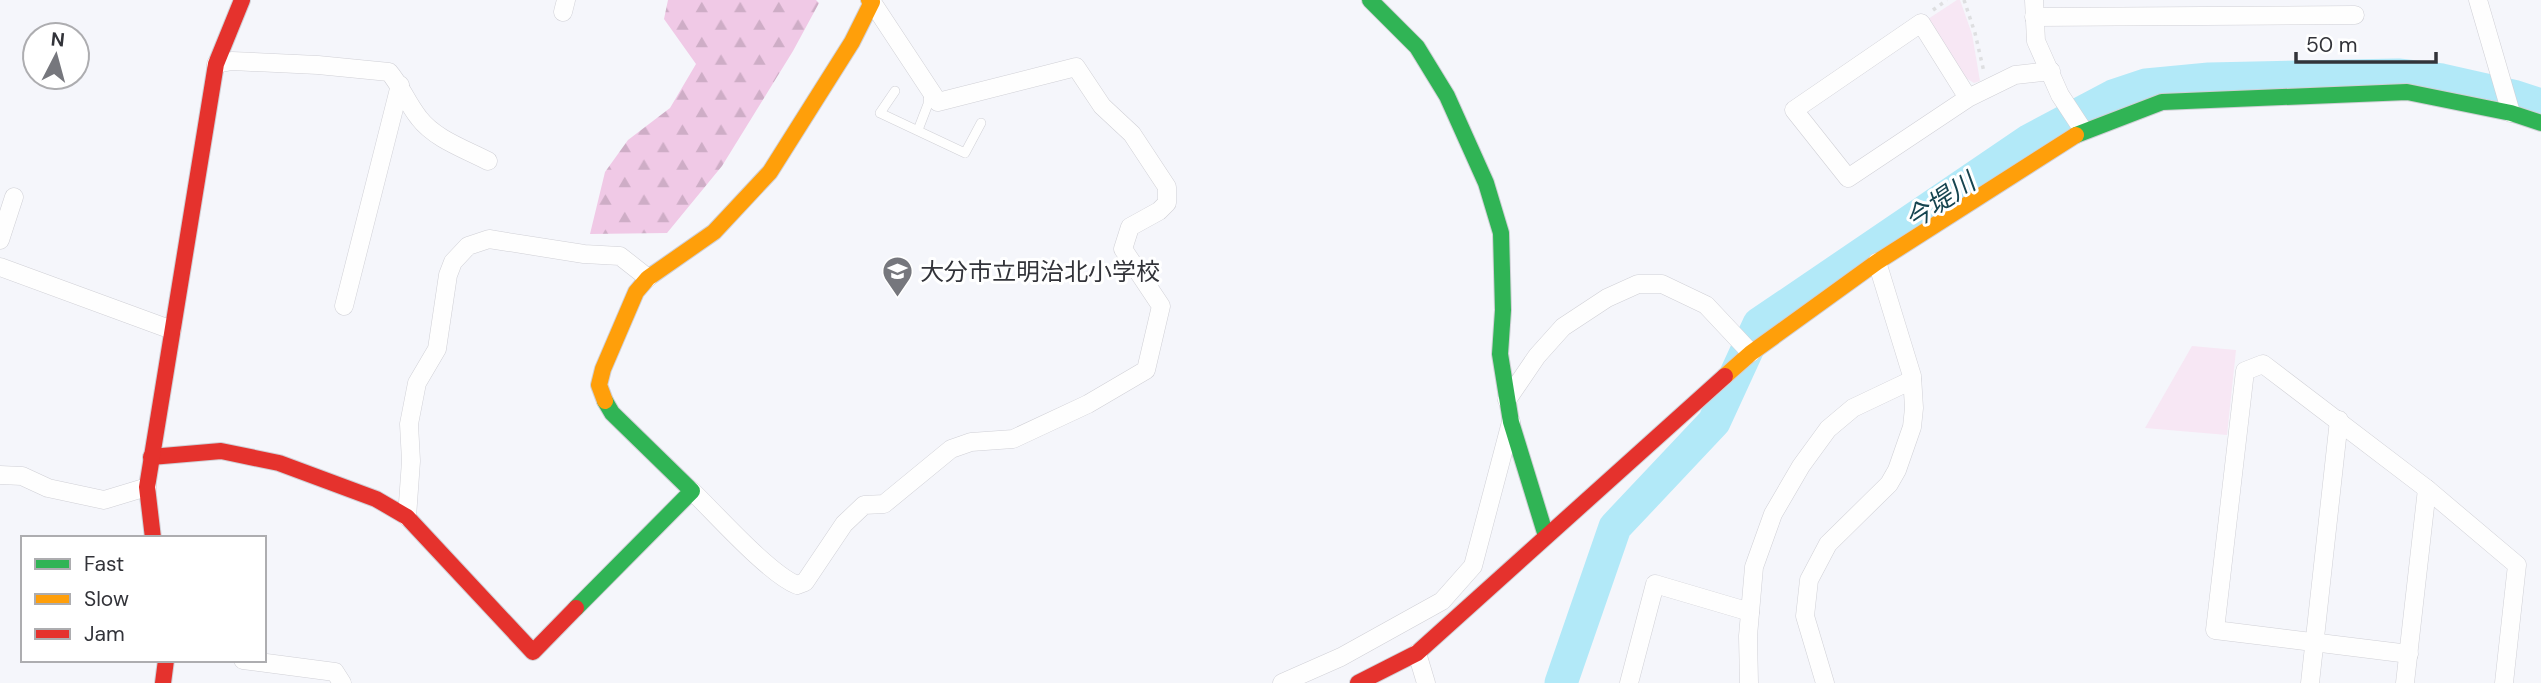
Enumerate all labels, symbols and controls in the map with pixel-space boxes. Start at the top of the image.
north arrow [21,21,91,91]
scale bar [2296,21,2436,65]
text: N [50,26,66,53]
text: 50 m [2306,31,2357,59]
water label: 今堤川 [1898,163,1984,237]
school or university icon: 大分市立明治北小学校 [880,254,914,298]
place label: 大分市立明治北小学校 [920,256,1160,287]
legend [21,536,266,662]
text: Fast [84,550,124,578]
text: Slow [84,585,129,613]
text: Jam [84,620,125,648]

